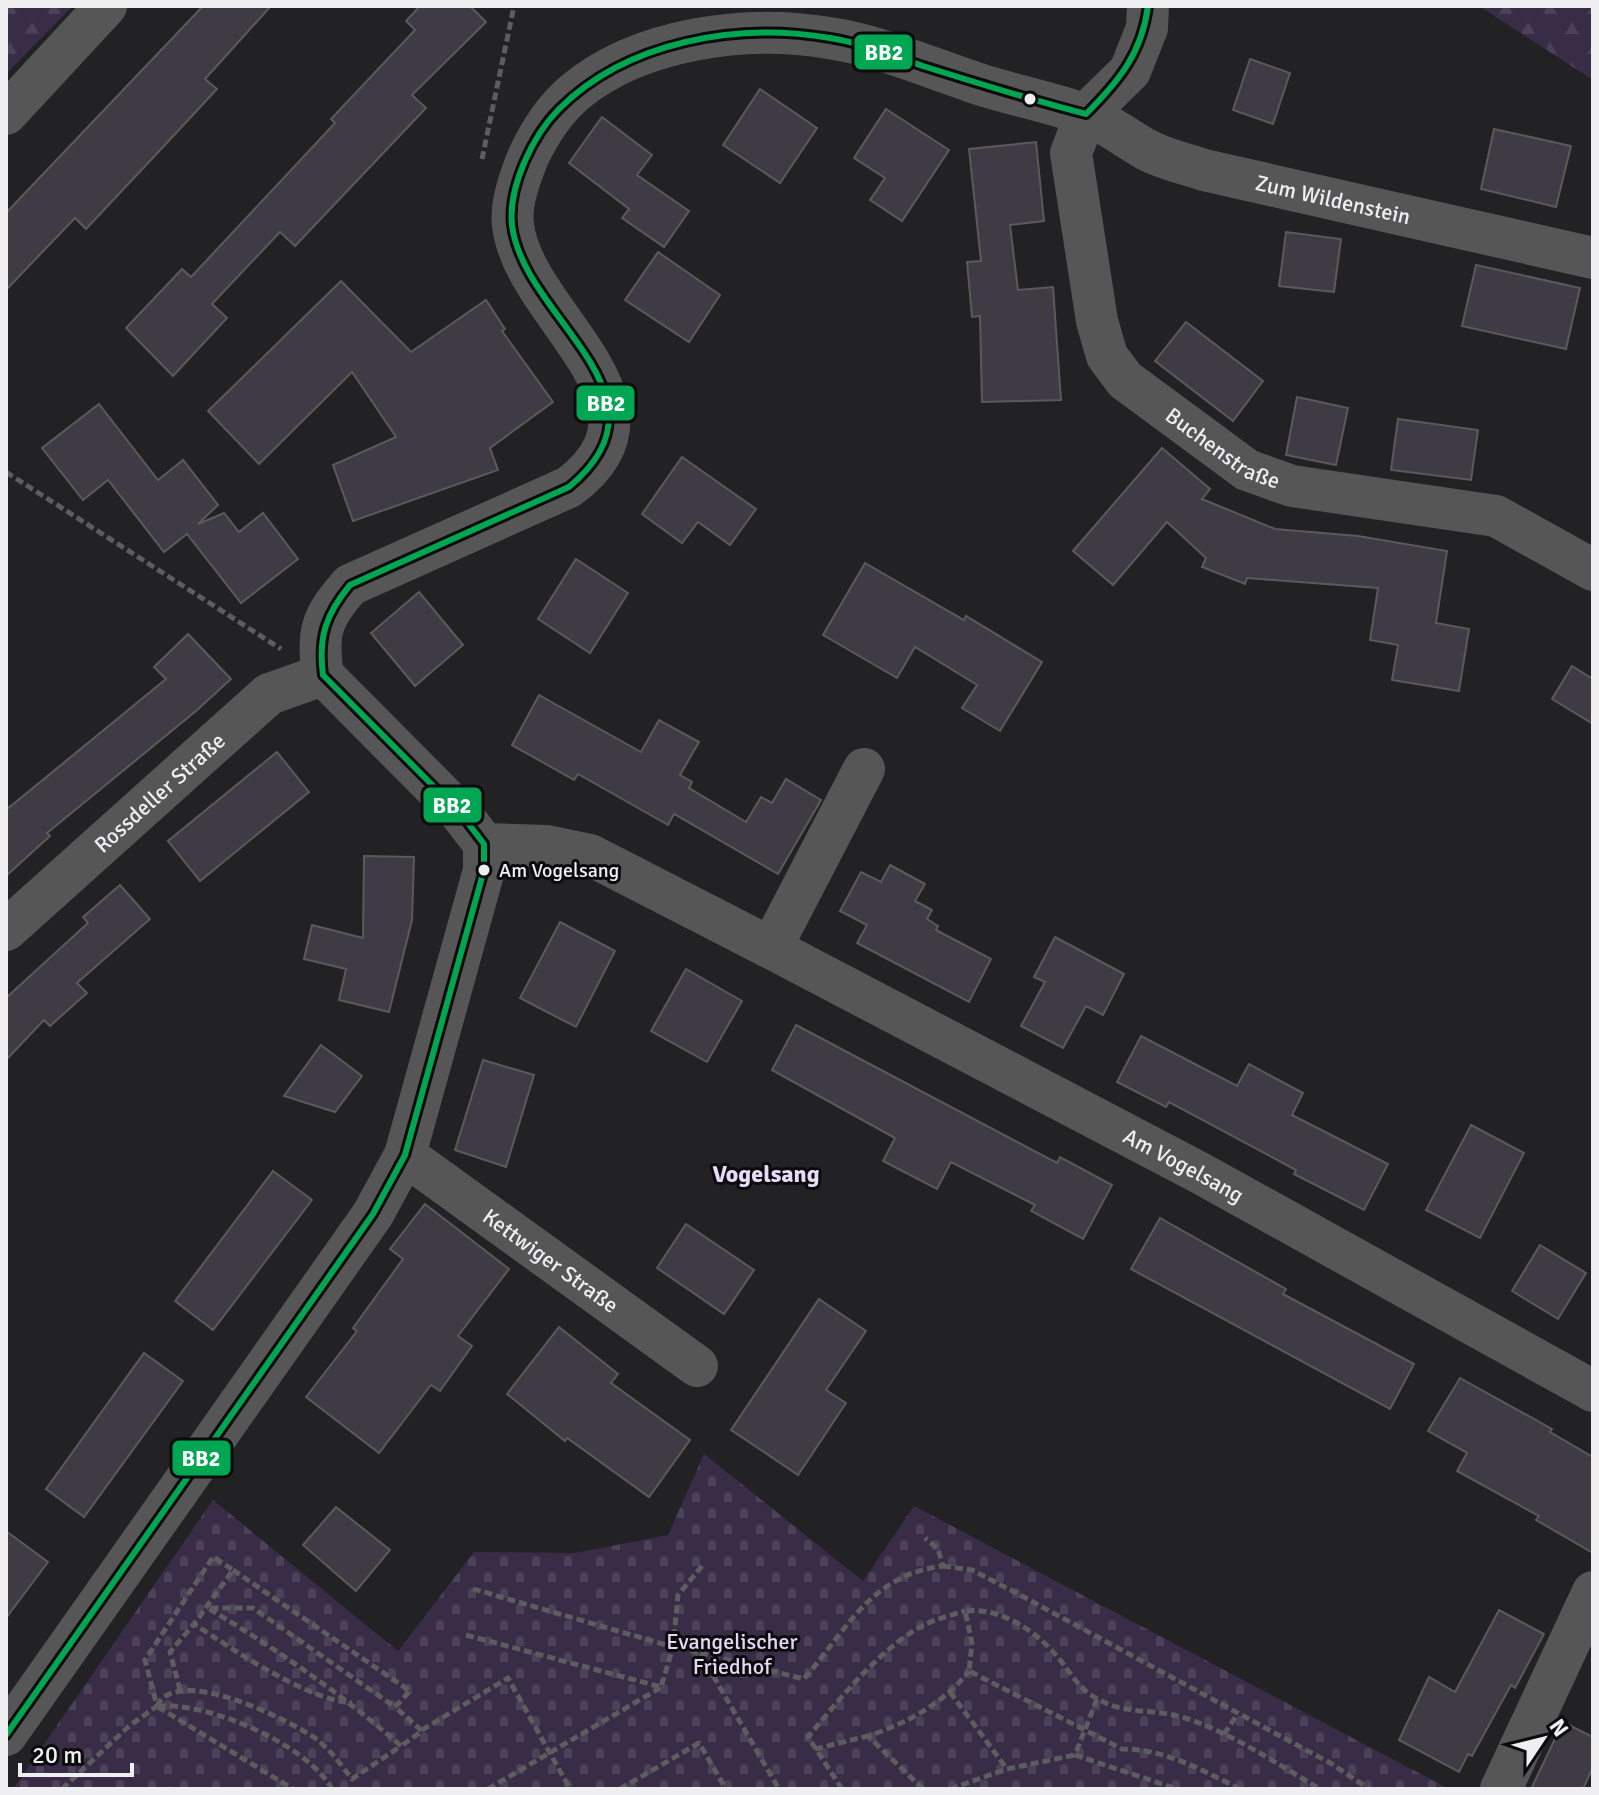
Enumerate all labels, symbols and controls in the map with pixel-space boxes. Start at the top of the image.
line badge: BB2 [853,33,914,71]
text: BB2 [865,39,903,66]
unlabelled marker [1022,91,1038,107]
street label: Zum Wildenstein [1253,169,1413,230]
line badge: BB2 [575,384,636,422]
text: BB2 [587,390,625,417]
street label: Buchenstraße [1160,401,1284,494]
street label: Rossdeller Straße [88,727,230,858]
line badge: BB2 [422,786,483,824]
text: BB2 [433,792,471,819]
place label: Am Vogelsang [499,858,619,883]
marker: Am Vogelsang [476,862,492,878]
street label: Am Vogelsang [1119,1122,1249,1208]
district label: Vogelsang [712,1159,820,1189]
street label: Kettwiger Straße [478,1202,624,1318]
line badge: BB2 [171,1439,232,1477]
text: BB2 [182,1445,220,1472]
park label: Evangelischer Friedhof [666,1628,798,1680]
north arrow [1503,1699,1583,1779]
text: N [1544,1714,1574,1742]
scale bar [20,1727,132,1777]
text: 20 m [32,1740,82,1770]

